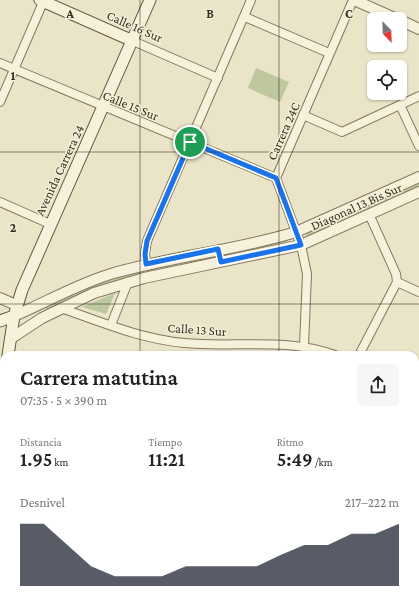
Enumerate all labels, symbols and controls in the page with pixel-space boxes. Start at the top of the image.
text: A [65,6,74,21]
text: B [206,6,214,21]
text: C [345,6,353,21]
street label: Calle 16 Sur [105,7,165,46]
north arrow [367,12,407,52]
map controls [367,12,407,100]
button: locate [367,60,407,100]
text: 1 [11,68,16,83]
street label: Calle 15 Sur [101,87,161,124]
street label: Carrera 24C [264,100,303,162]
street label: Avenida Carrera 24 [32,122,87,218]
pin [173,125,207,159]
icon: arrive [179,131,201,153]
street label: Diagonal 13 Bis Sur [308,179,404,233]
text: 2 [10,220,17,235]
street label: Calle 13 Sur [167,320,227,339]
button: share [357,364,399,406]
text: Carrera matutina [20,365,178,390]
text: 07:35 · 5 × 390 m [20,393,107,408]
text: Distancia [20,436,62,448]
text: Tiempo [148,436,182,448]
text: Ritmo [277,436,304,448]
text: 1.95 [20,448,52,470]
text: 11:21 [148,448,185,470]
text: 5:49 [277,448,313,470]
text: km [52,456,68,468]
text: /km [313,456,333,468]
text: Desnivel [20,495,65,510]
text: 217–222 m [345,495,399,510]

